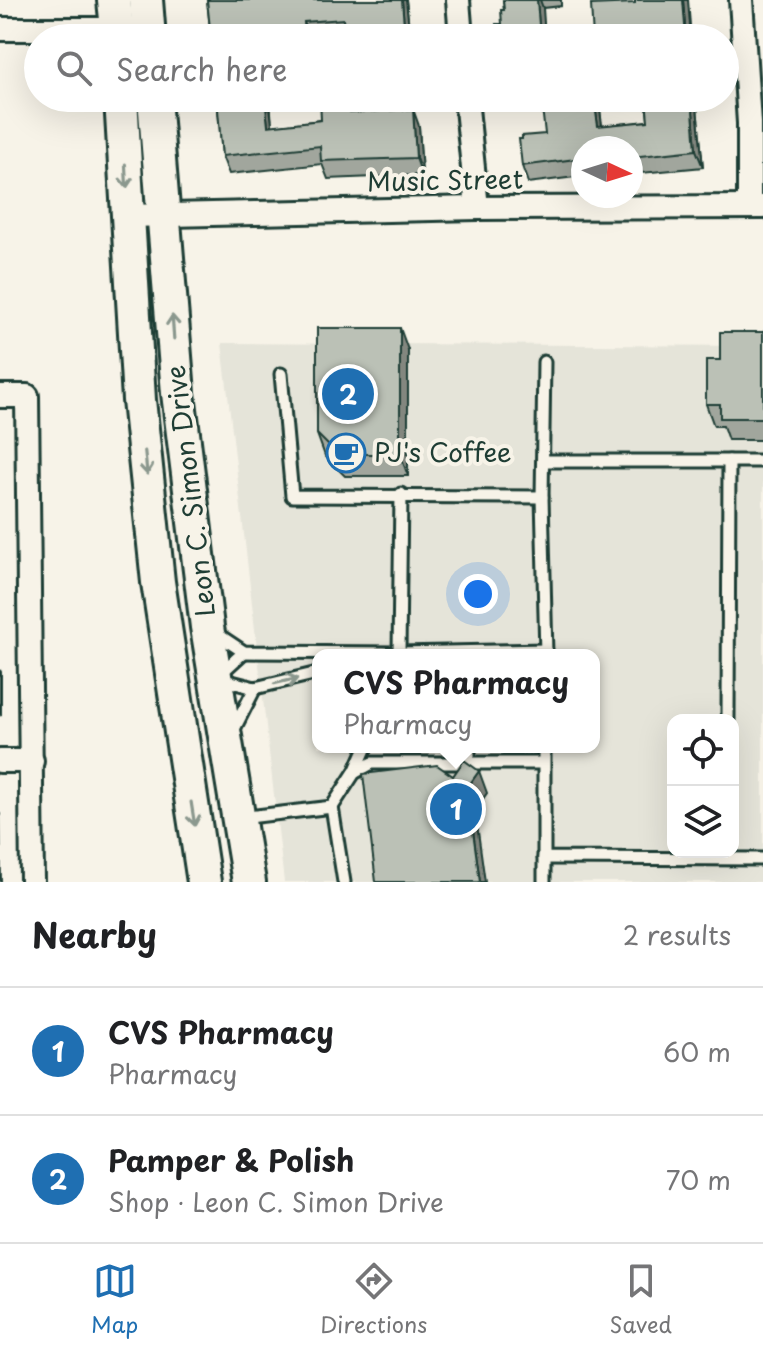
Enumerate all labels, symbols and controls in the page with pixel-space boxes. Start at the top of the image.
search box [24,24,739,112]
icon: search [52,46,96,90]
text: Search here [116,46,288,91]
north arrow [571,136,643,208]
street label: Music Street [367,159,523,200]
one-way arrow [119,162,134,189]
one-way arrow [165,314,180,341]
street label: Leon C. Simon Drive [155,363,224,619]
pin: 2 [322,364,374,424]
cafe icon: PJ's Coffee [325,432,367,474]
place label: PJ's Coffee [374,432,512,471]
one-way arrow [138,449,153,476]
your location [458,574,498,614]
popup [312,649,600,753]
text: CVS Pharmacy [343,659,569,704]
one-way arrow [273,672,299,687]
text: Pharmacy [343,704,472,743]
map controls [667,714,739,858]
button: locate [667,714,739,786]
pin: 1 [430,779,482,839]
button: layers [667,786,739,858]
one-way arrow [187,800,202,826]
text: Nearby [32,908,157,960]
text: 2 results [623,915,731,954]
text: CVS Pharmacy [108,1009,334,1054]
text: 1 [52,1032,64,1071]
text: 60 m [663,1032,731,1071]
text: Pharmacy [108,1054,237,1093]
text: Pamper & Polish [108,1137,355,1182]
text: 2 [49,1160,67,1199]
text: 70 m [666,1160,731,1199]
text: Shop · Leon C. Simon Drive [108,1182,444,1221]
tab: Map [91,1259,138,1340]
tab: Directions [320,1259,427,1340]
tab: Saved [609,1259,672,1340]

